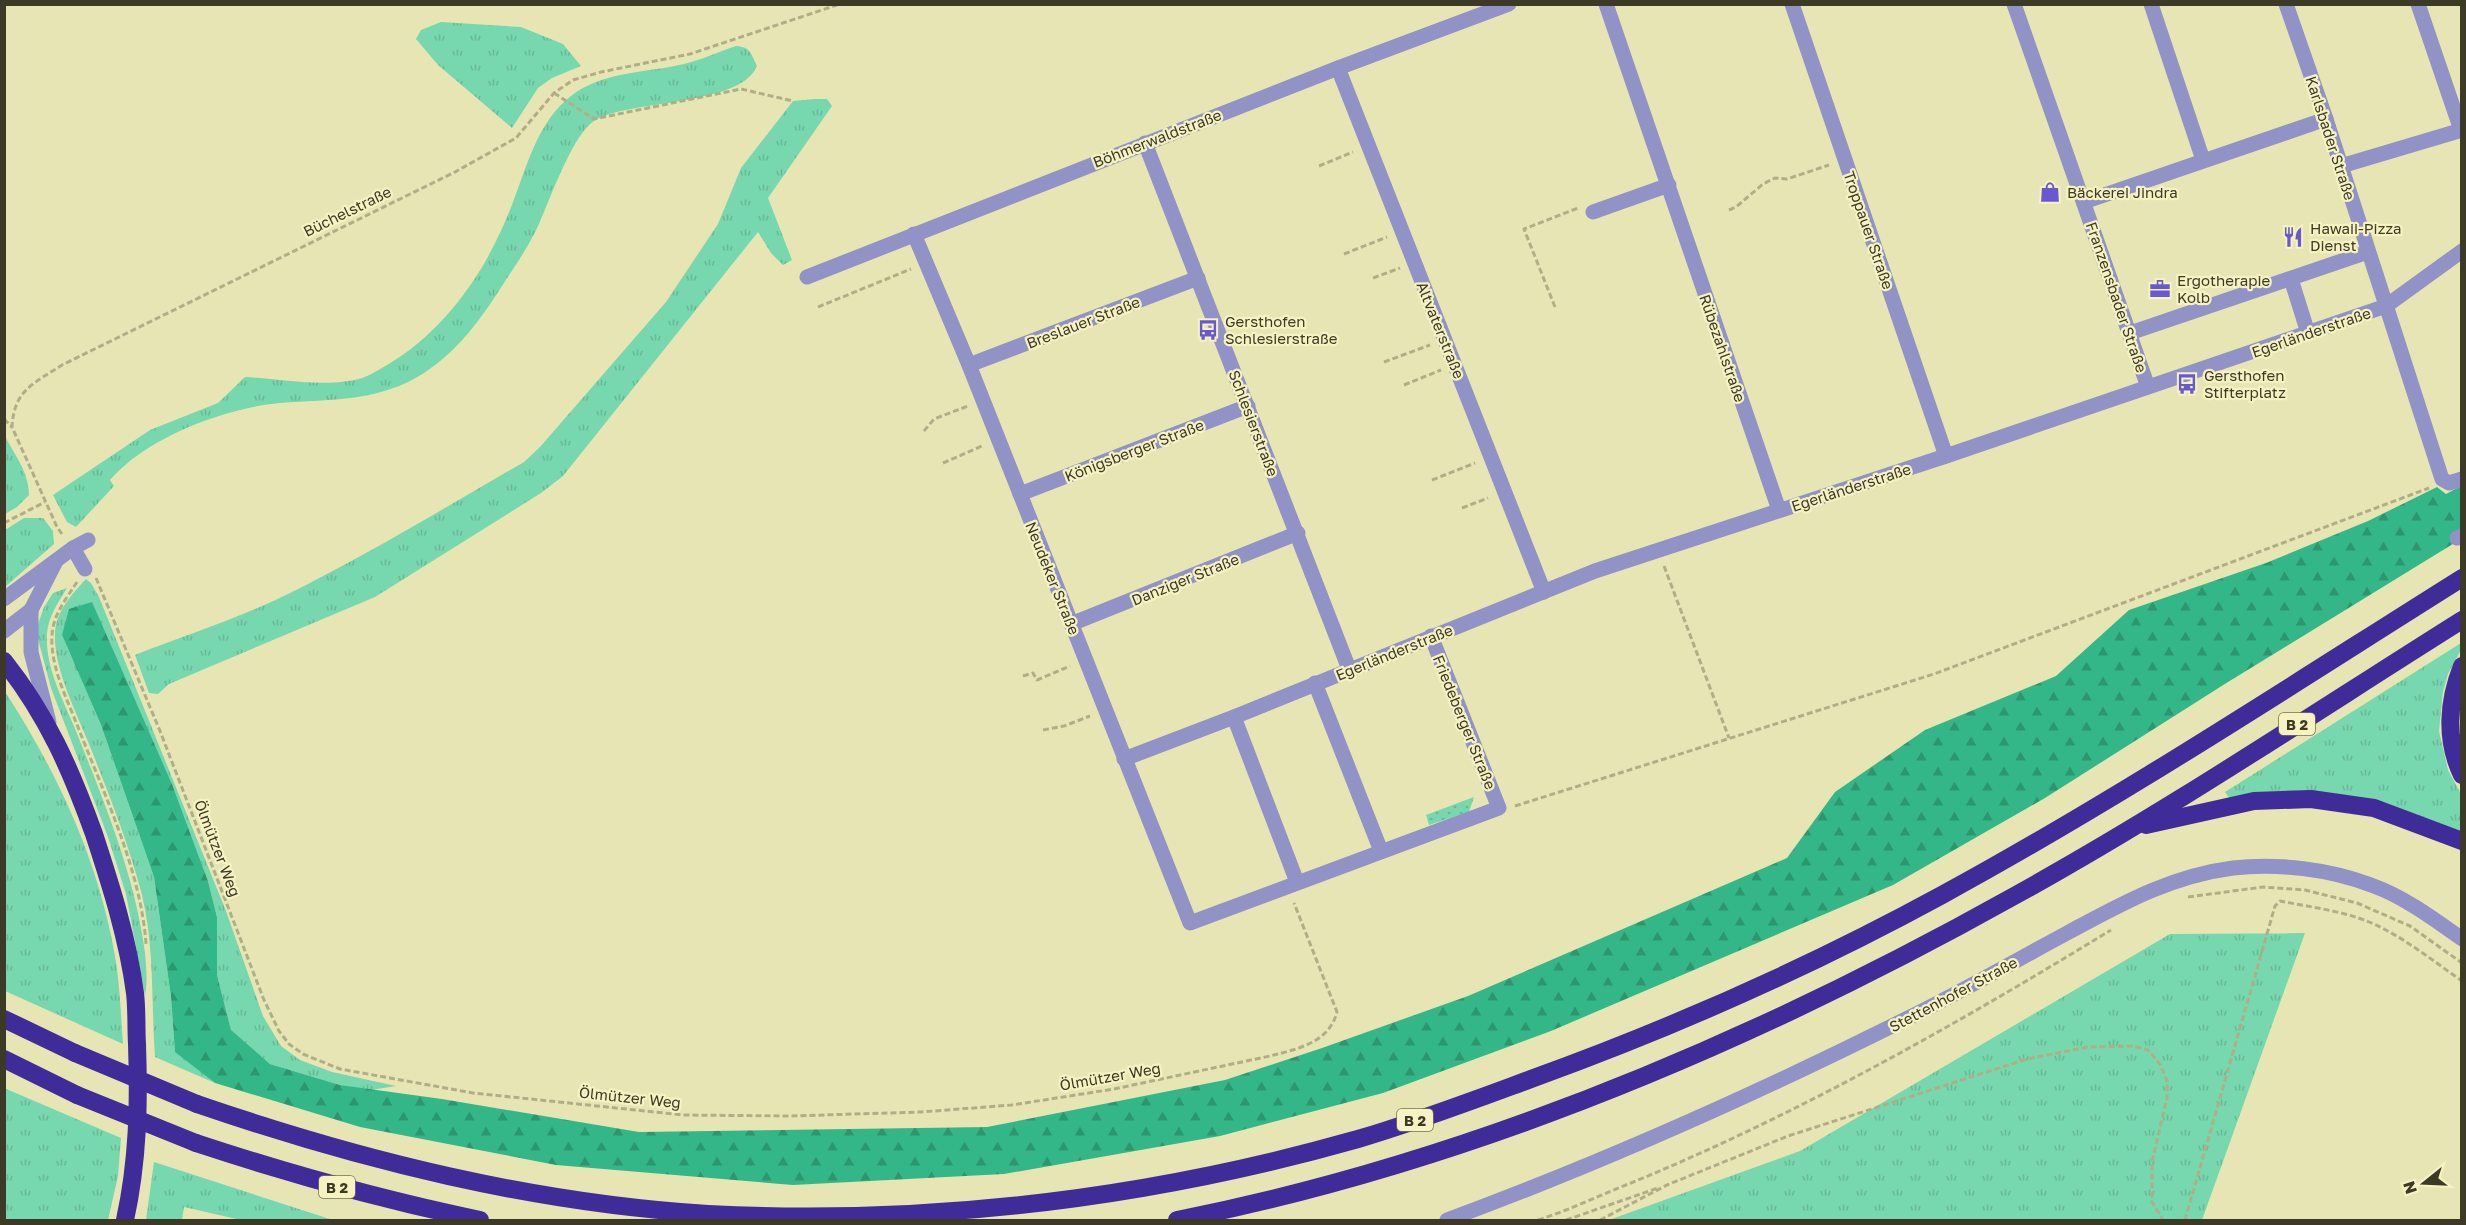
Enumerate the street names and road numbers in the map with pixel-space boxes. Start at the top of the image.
street label: Karlsbader Straße [2302,74,2360,203]
street label: Böhmerwaldstraße [1090,105,1224,171]
street label: Troppauer Straße [1840,169,1898,292]
street label: Büchelstraße [300,182,394,240]
street label: Franzensbader Straße [2083,219,2151,375]
street label: Altvaterstraße [1413,279,1469,381]
street label: Breslauer Straße [1024,292,1142,352]
street label: Rübezahlstraße [1696,292,1750,404]
street label: Egerländerstraße [2249,303,2373,361]
street label: Schlesierstraße [1225,367,1283,479]
street label: Königsberger Straße [1062,415,1206,485]
street label: Egerländerstraße [1789,459,1913,515]
street label: Neudeker Straße [1022,519,1084,637]
street label: Danziger Straße [1129,549,1242,609]
street label: Egerländerstraße [1333,620,1455,684]
street label: Friedeberger Straße [1430,652,1500,792]
road number: B 2 [2279,713,2315,735]
street label: Ölmützer Weg [191,797,245,899]
street label: Stettenhofer Straße [1886,952,2020,1035]
street label: Ölmützer Weg [1058,1058,1162,1094]
street label: Ölmützer Weg [578,1083,682,1111]
road number: B 2 [1397,1109,1433,1131]
road number: B 2 [319,1176,355,1198]

